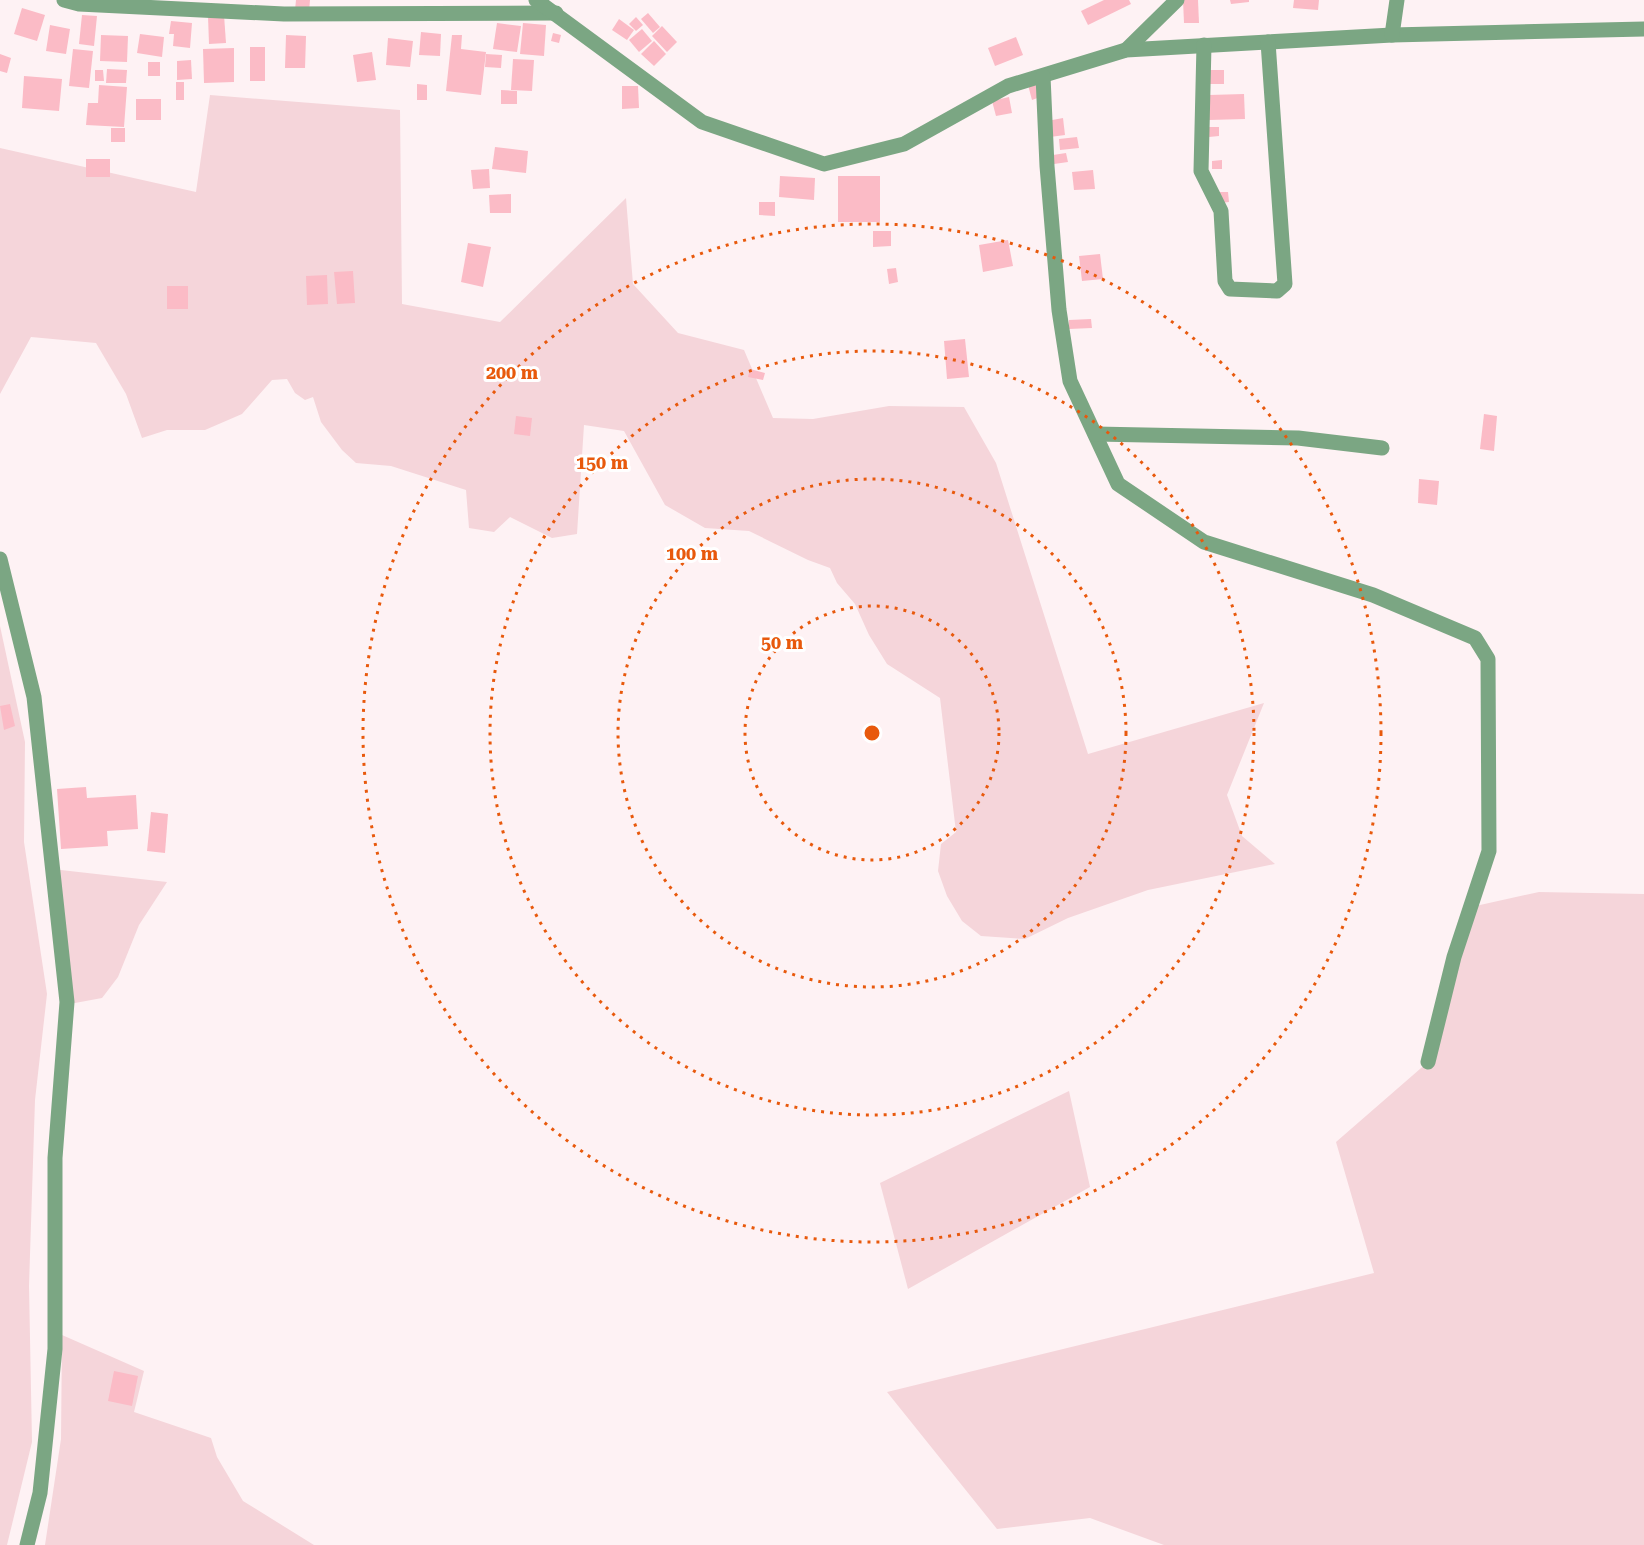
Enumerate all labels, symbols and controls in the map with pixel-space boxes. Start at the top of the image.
text: 200 m [486,362,539,383]
text: 150 m [576,452,629,473]
text: 100 m [666,543,719,564]
text: 50 m [761,632,804,653]
centre of rings [862,723,882,743]

